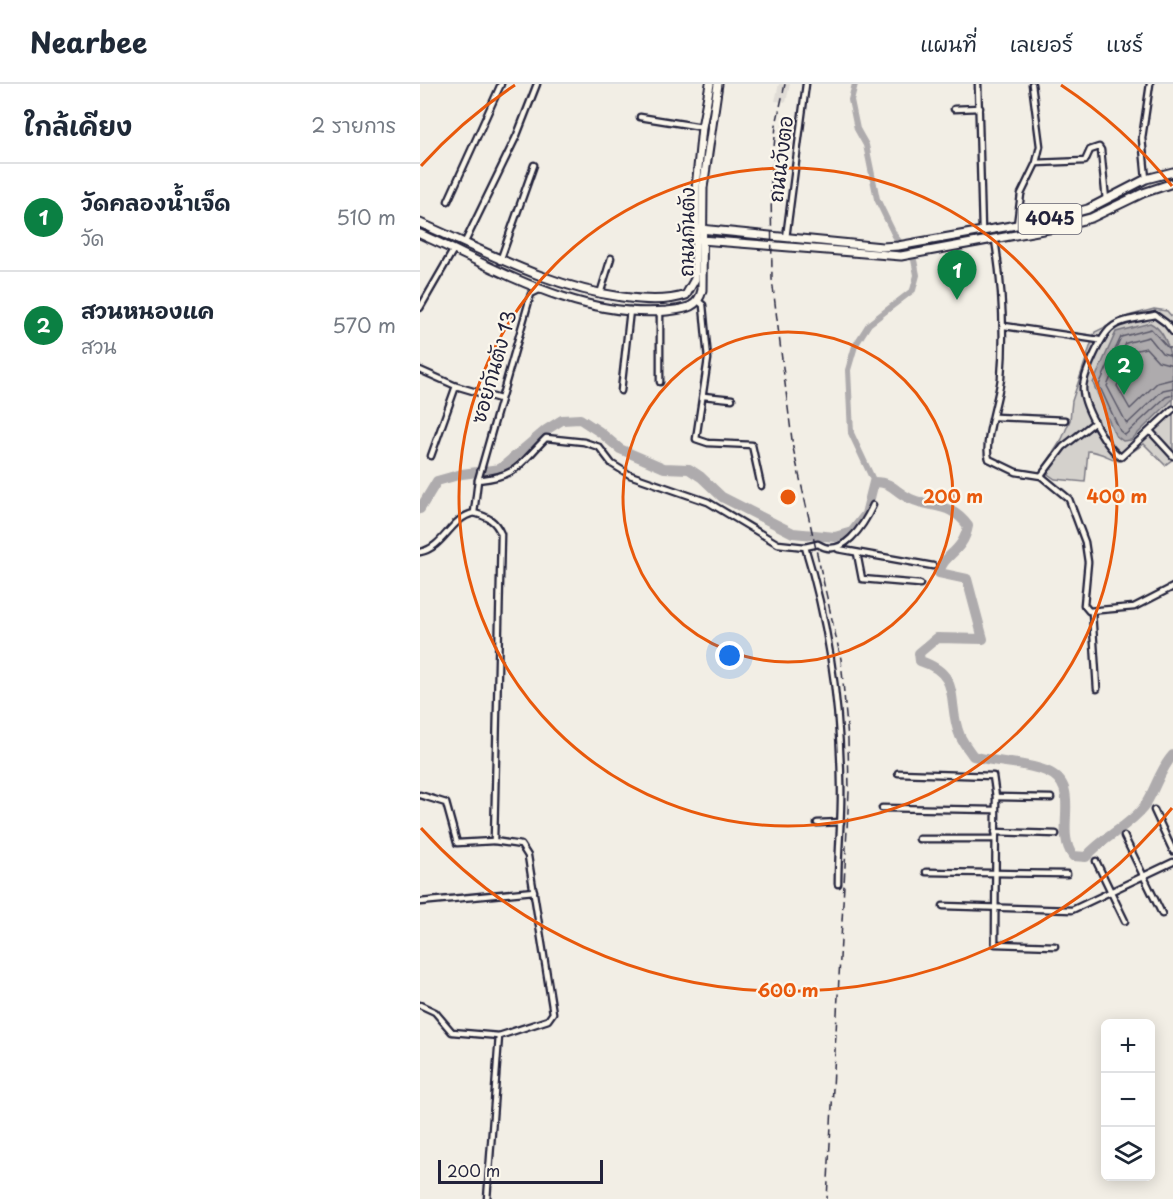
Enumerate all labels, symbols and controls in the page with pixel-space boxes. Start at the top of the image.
text: Nearbee [30,20,147,63]
text: แผนที่ [920,27,977,59]
text: เลเยอร์ [1010,27,1073,59]
text: แชร์ [1106,27,1143,59]
text: ใกล้เคียง [24,106,132,145]
text: 2 รายการ [311,110,396,140]
street label: ถนนวังตอ [760,114,800,204]
text: วัดคลองน้ำเจ็ด [81,185,231,218]
street label: ถนนกันตัง [670,187,702,277]
text: 1 [39,202,48,232]
text: 510 m [336,202,396,232]
road number: 4045 [1018,204,1082,234]
text: วัด [81,223,104,253]
pin: 1 [938,250,976,300]
text: สวนหนองแค [81,293,214,326]
street label: ซอยกันตัง 13 [463,306,524,427]
text: 2 [36,310,51,340]
text: 570 m [332,310,396,340]
text: สวน [81,331,117,361]
pin: 2 [1104,346,1144,395]
text: 200 m [923,482,983,509]
text: 400 m [1087,482,1147,509]
centre of rings [778,487,798,507]
your location [715,641,744,670]
text: 600 m [757,976,819,1003]
map controls [1101,1019,1155,1181]
button: + [1101,1019,1155,1073]
button: − [1101,1073,1155,1127]
button: layers [1101,1127,1155,1181]
scale bar [438,1157,603,1184]
text: 200 m [447,1158,500,1182]

